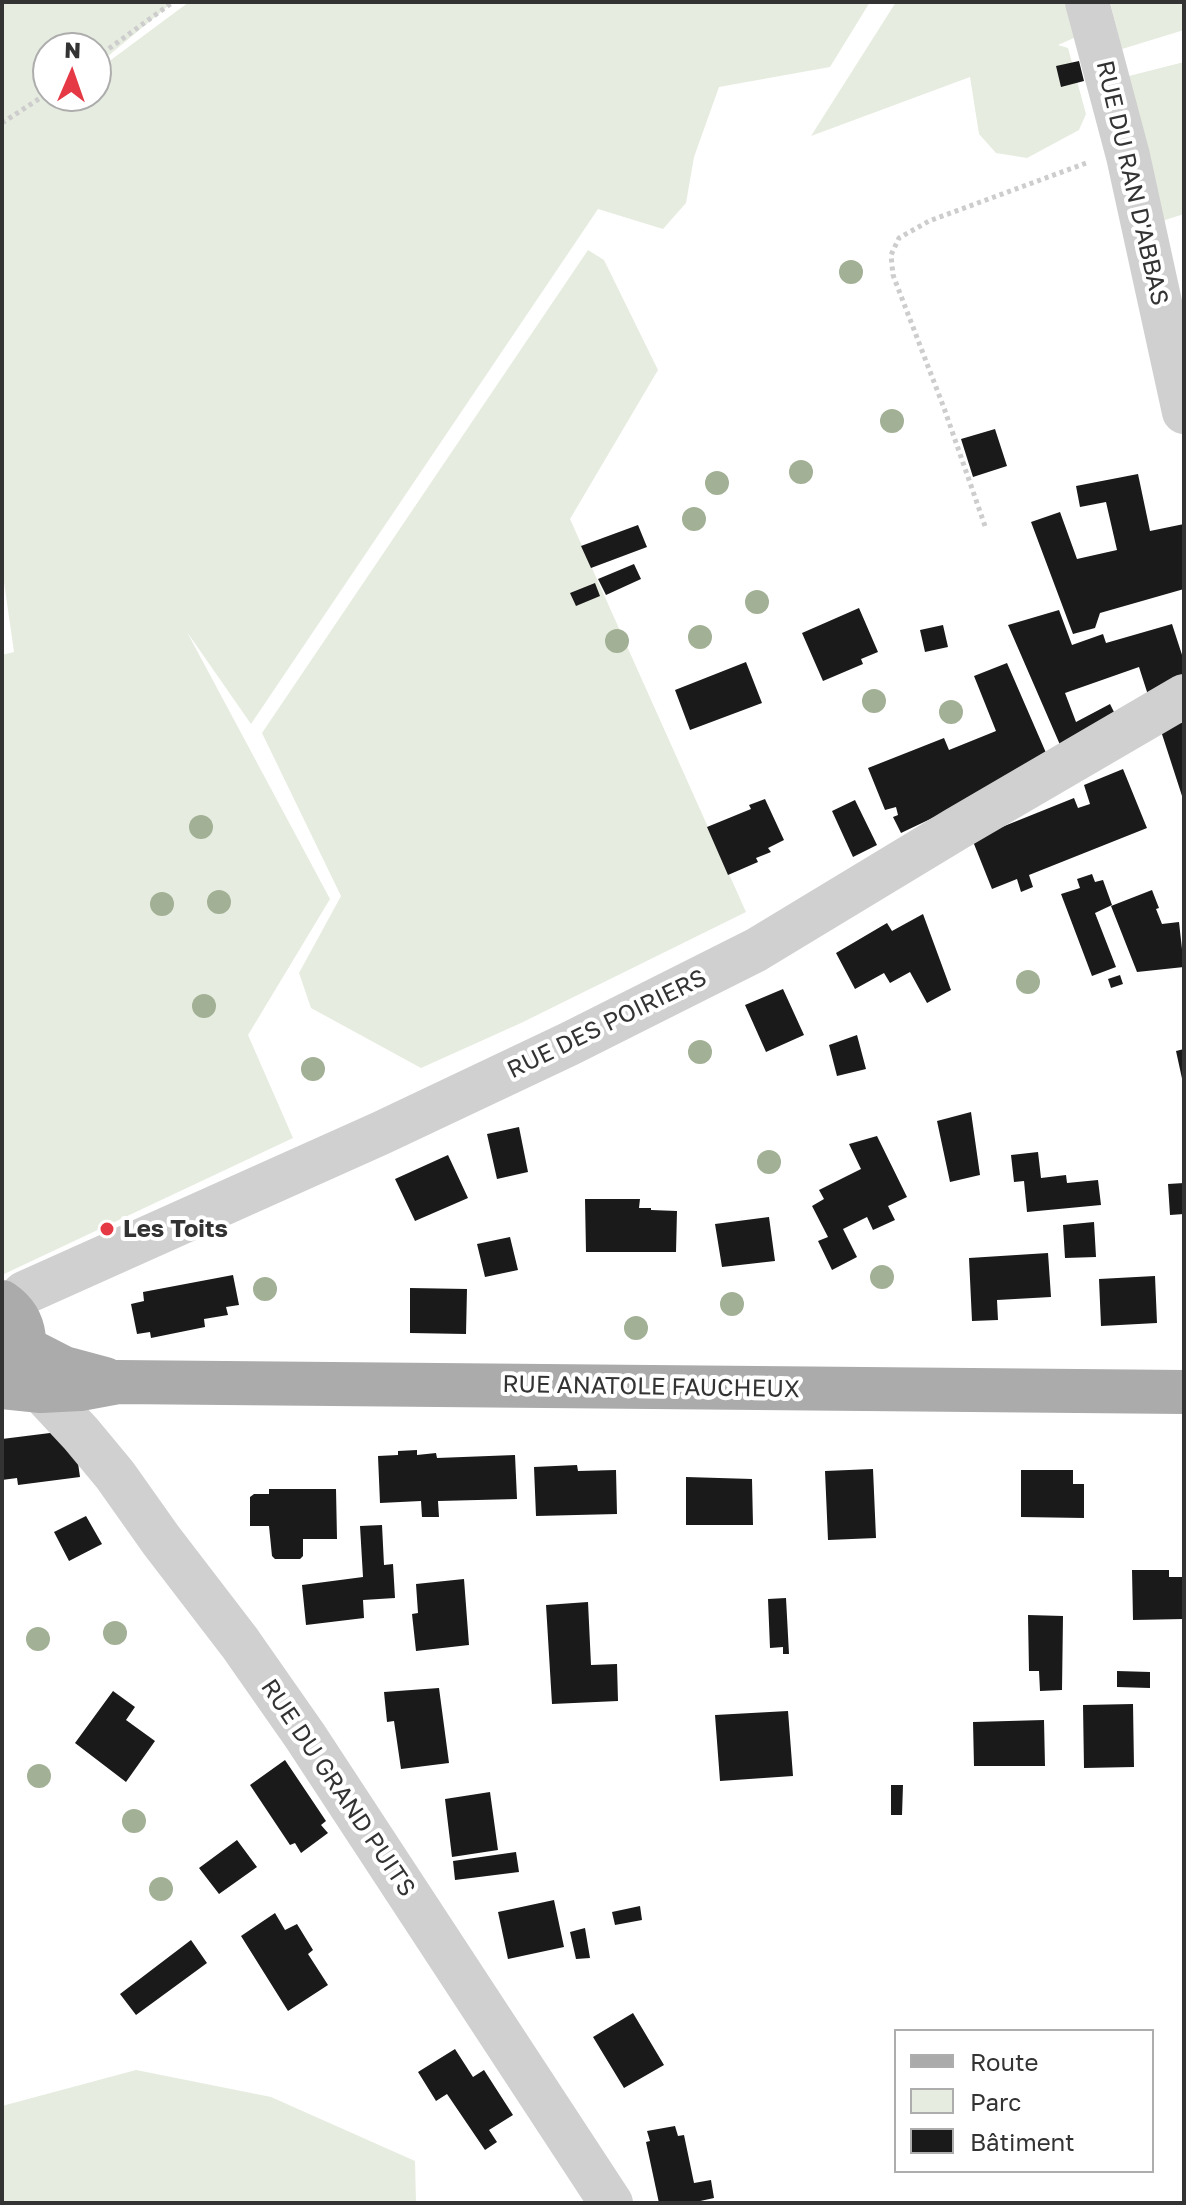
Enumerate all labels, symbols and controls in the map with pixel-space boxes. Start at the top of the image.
north arrow [32,32,112,112]
text: N [64,36,82,63]
street label: RUE DU RAN D'ABBAS [1090,58,1174,308]
street label: RUE DES POIRIERS [503,963,711,1085]
place label: Les Toits [123,1215,228,1243]
marker: Les Toits [98,1220,116,1238]
street label: RUE ANATOLE FAUCHEUX [502,1370,800,1404]
street label: RUE DU GRAND PUITS [255,1674,421,1902]
legend [894,2029,1154,2173]
text: Route [970,2047,1039,2076]
text: Parc [970,2087,1021,2116]
text: Bâtiment [970,2127,1075,2156]

